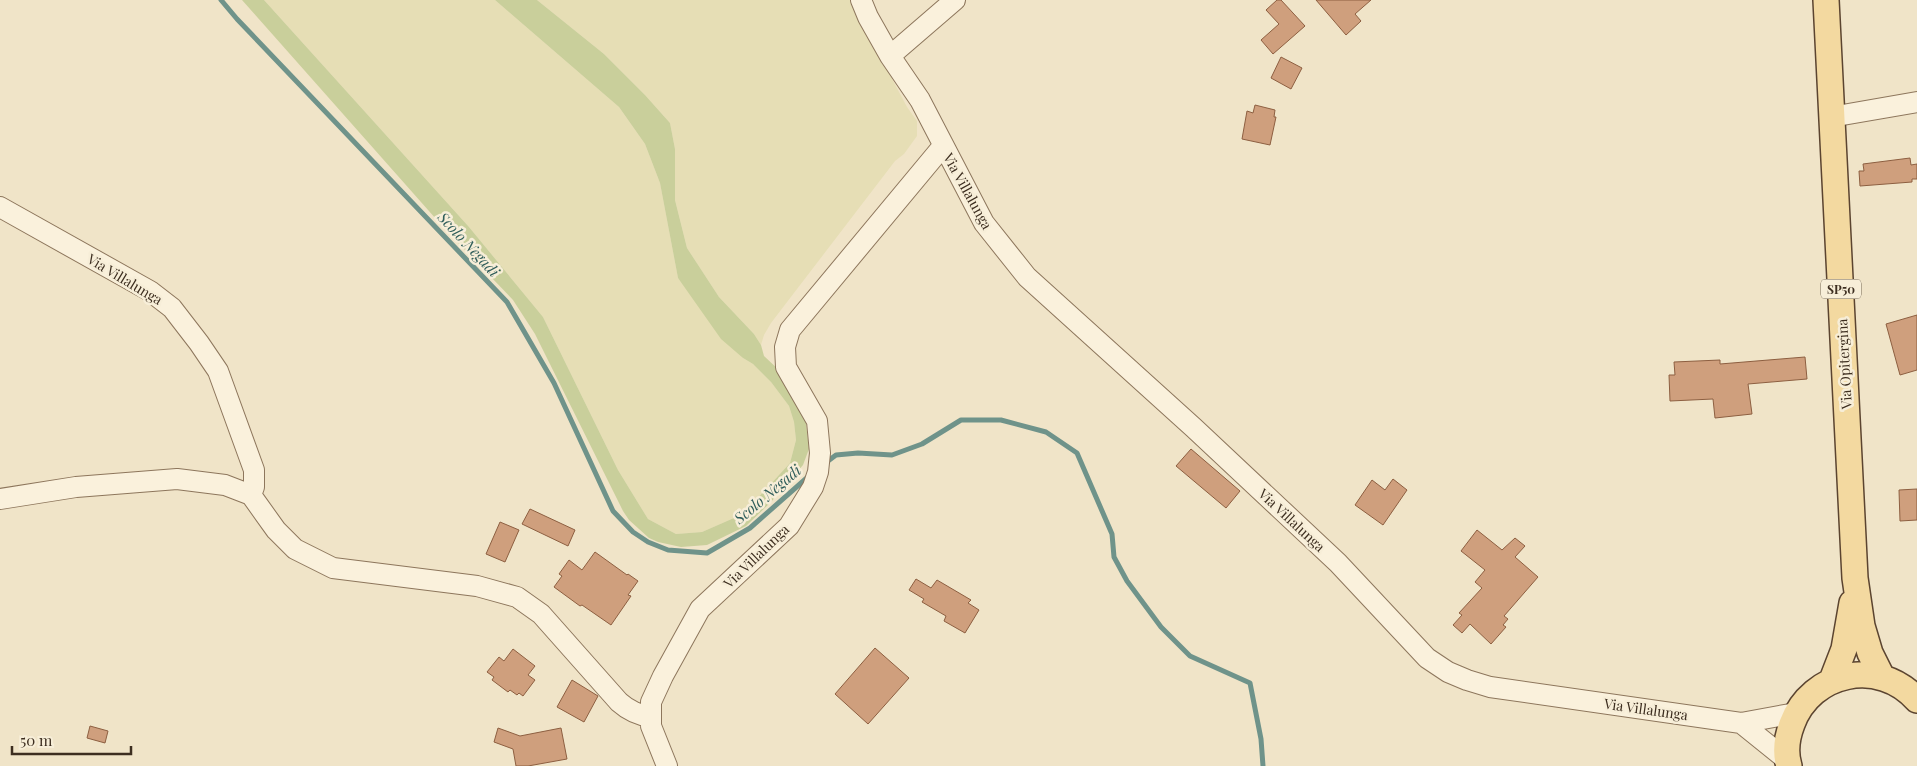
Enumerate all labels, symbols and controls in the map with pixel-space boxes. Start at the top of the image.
street label: Via Villalunga [939,149,997,233]
water label: Scolo Negadi [433,207,504,281]
street label: Via Villalunga [83,249,166,309]
road number: SP50 [1821,280,1861,298]
street label: Via Opitergina [1832,318,1856,411]
water label: Scolo Negadi [729,460,805,529]
street label: Via Villalunga [1254,484,1329,556]
street label: Via Villalunga [718,520,793,593]
street label: Via Villalunga [1602,694,1689,724]
scale bar [12,724,131,756]
text: 50 m [20,730,53,750]

